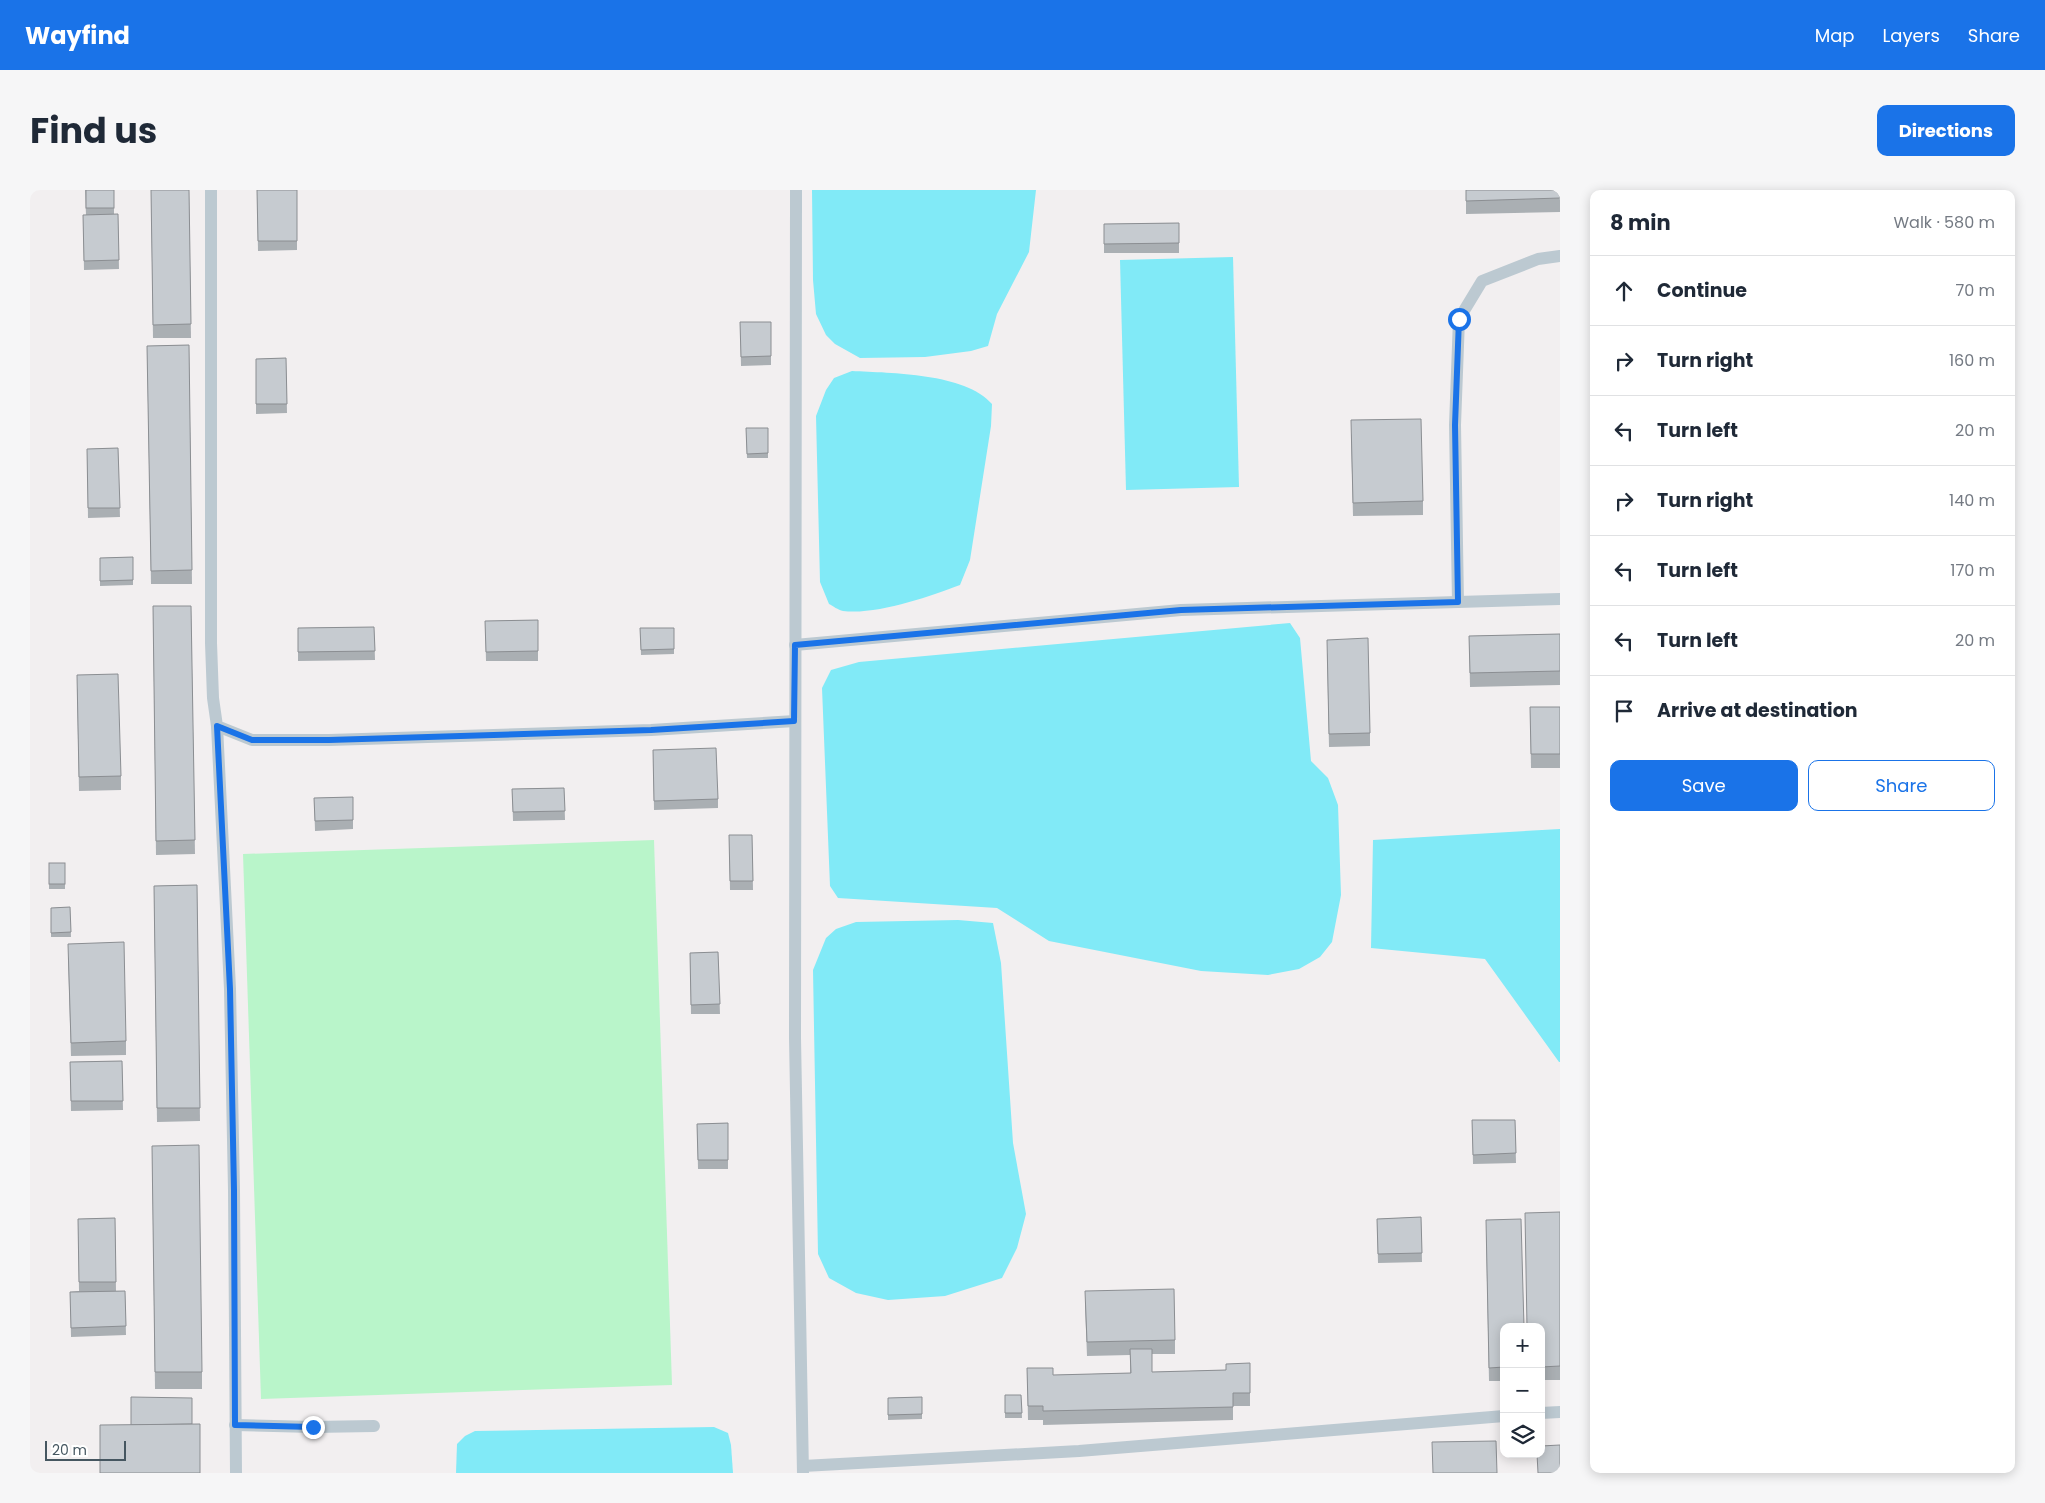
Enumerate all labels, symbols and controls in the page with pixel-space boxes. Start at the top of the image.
text: Wayfind [25,19,130,52]
text: Map [1815,23,1855,48]
text: Layers [1883,23,1940,48]
text: Share [1968,23,2020,48]
button: Directions [1877,105,2015,156]
text: Find us [30,106,157,155]
text: 8 min [1610,208,1671,237]
text: Walk · 580 m [1894,211,1995,234]
icon: ahead [1610,277,1638,305]
text: Continue [1657,277,1747,304]
text: 70 m [1955,279,1995,302]
route start [1448,308,1471,331]
icon: right [1610,347,1638,375]
text: Turn right [1657,347,1753,374]
text: 160 m [1949,349,1995,372]
icon: left [1610,417,1638,445]
text: Turn left [1657,417,1738,444]
text: 20 m [1955,419,1995,442]
icon: right [1610,487,1638,515]
text: Turn right [1657,487,1753,514]
text: 140 m [1949,489,1995,512]
icon: left [1610,557,1638,585]
text: Turn left [1657,557,1738,584]
text: 170 m [1950,559,1995,582]
icon: left [1610,627,1638,655]
text: Turn left [1657,627,1738,654]
text: 20 m [1955,629,1995,652]
icon: arrive [1610,697,1638,725]
text: Arrive at destination [1657,697,1858,724]
button: Save [1610,760,1798,811]
button: Share [1808,760,1995,811]
map controls [1500,1323,1545,1458]
button: + [1500,1323,1545,1368]
button: − [1500,1368,1545,1413]
button: layers [1500,1413,1545,1458]
route end [302,1416,325,1439]
scale bar [45,1438,126,1461]
text: 20 m [52,1440,87,1460]

